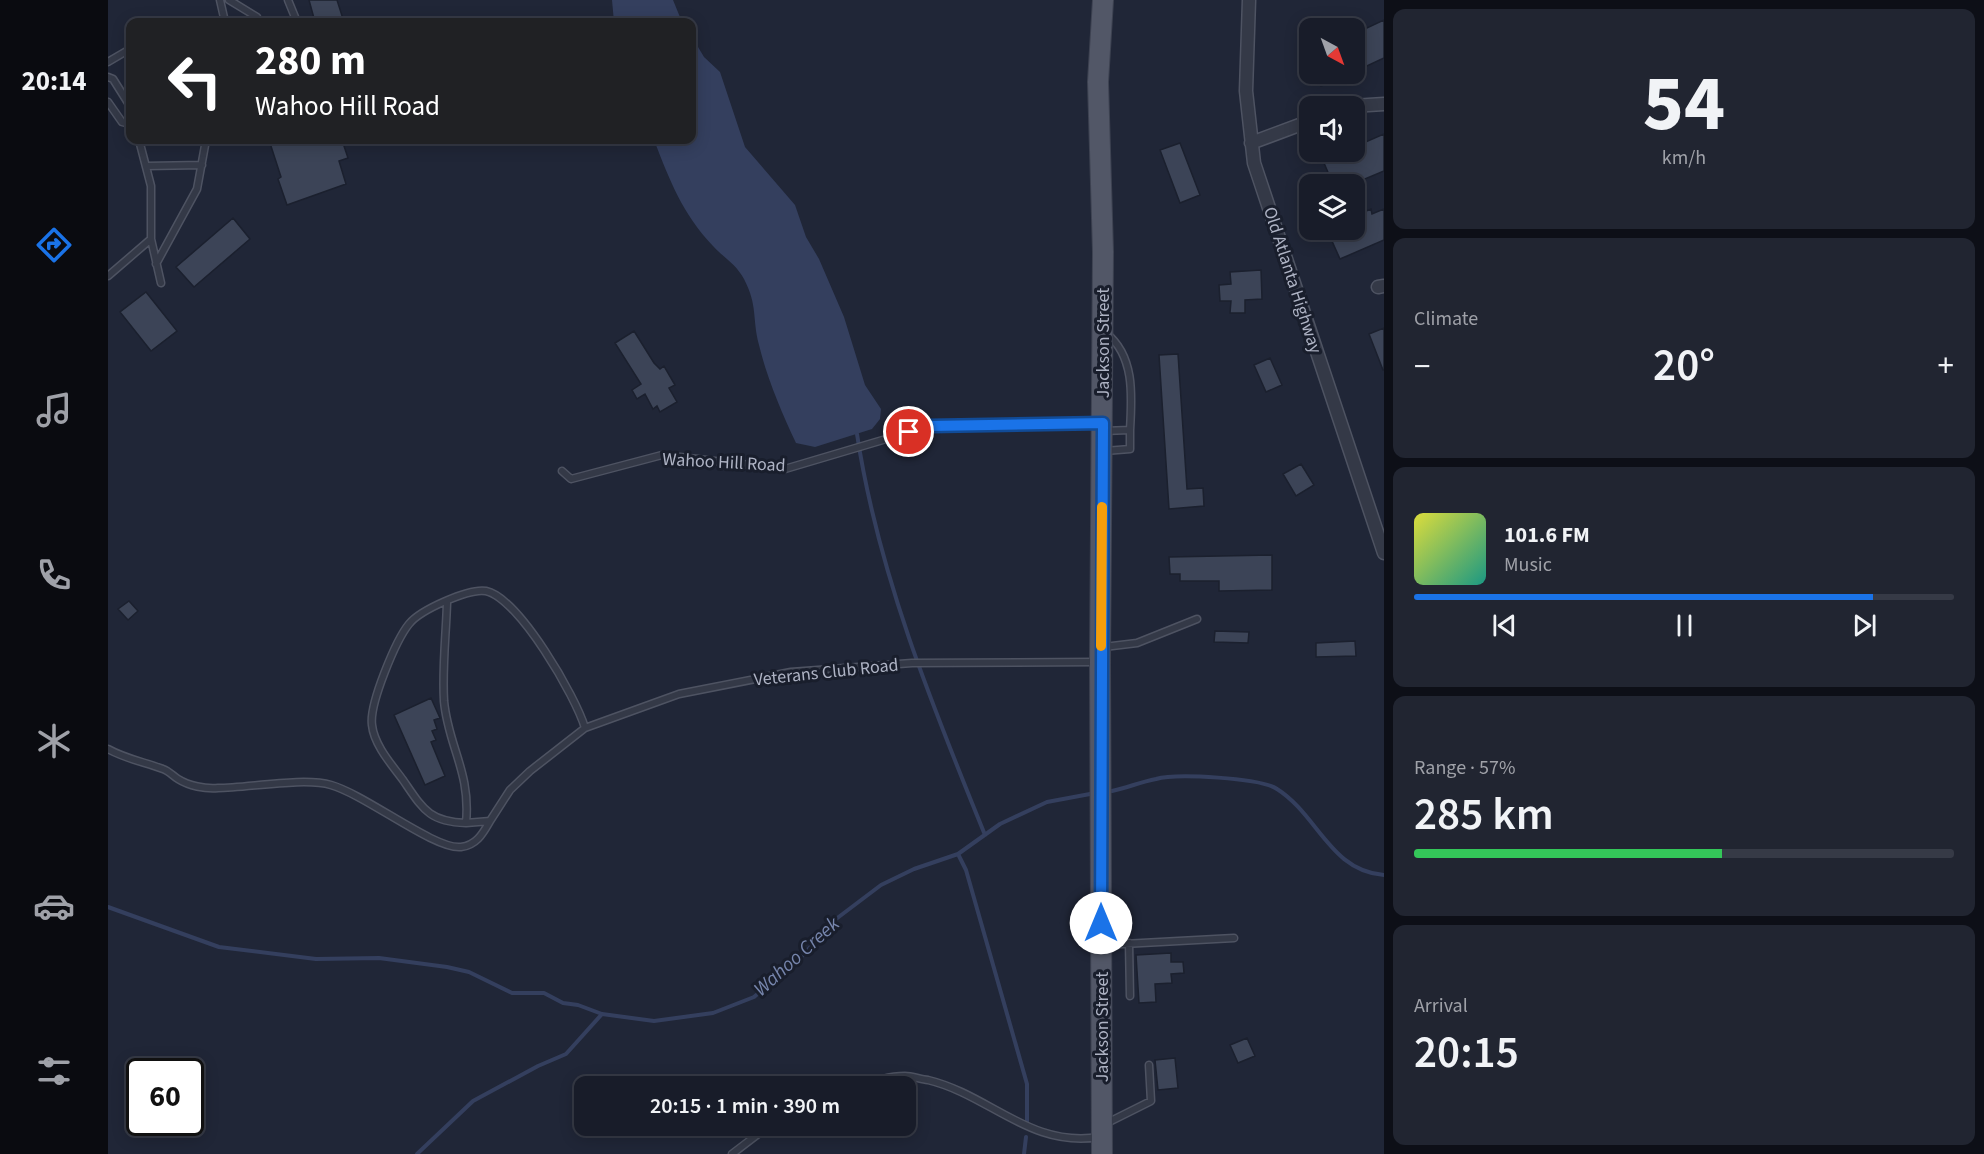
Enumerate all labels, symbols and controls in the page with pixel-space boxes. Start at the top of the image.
north arrow [1299,18,1365,84]
map controls [1299,18,1365,240]
text: 280 m [255,31,366,91]
icon: left [156,42,234,120]
text: 54 [1643,49,1725,160]
text: 20:14 [21,62,87,101]
text: Wahoo Hill Road [255,87,440,126]
button: sound [1299,96,1365,162]
text: km/h [1662,144,1706,172]
button: layers [1299,174,1365,240]
street label: Old Atlanta Highway [1257,204,1328,357]
icon: directions [33,224,75,266]
street label: Jackson Street [1091,288,1116,398]
text: Climate [1414,305,1478,333]
text: 20° [1653,334,1715,398]
text: − [1414,343,1430,390]
text: + [1938,343,1954,390]
icon: music [33,389,75,431]
pin [883,406,934,457]
icon: arrive [892,415,925,448]
street label: Wahoo Hill Road [662,447,786,478]
text: 101.6 FM [1504,519,1590,551]
text: Music [1504,551,1552,579]
icon: phone [33,554,75,596]
icon: previous [1488,609,1521,642]
icon: pause [1668,609,1701,642]
icon: next [1848,609,1881,642]
street label: Veterans Club Road [753,652,900,693]
icon: climate [33,720,75,762]
text: Range · 57% [1414,754,1515,782]
text: 285 km [1414,783,1554,847]
icon: car [33,885,75,927]
position arrow [1069,891,1133,955]
water label: Wahoo Creek [748,910,846,1003]
street label: Jackson Street [1090,972,1115,1082]
text: Arrival [1414,992,1468,1020]
text: 20:15 [1414,1021,1519,1085]
icon: filters [33,1050,75,1092]
speed limit sign: 60 [126,1058,204,1136]
text: 20:15 · 1 min · 390 m [650,1090,840,1122]

